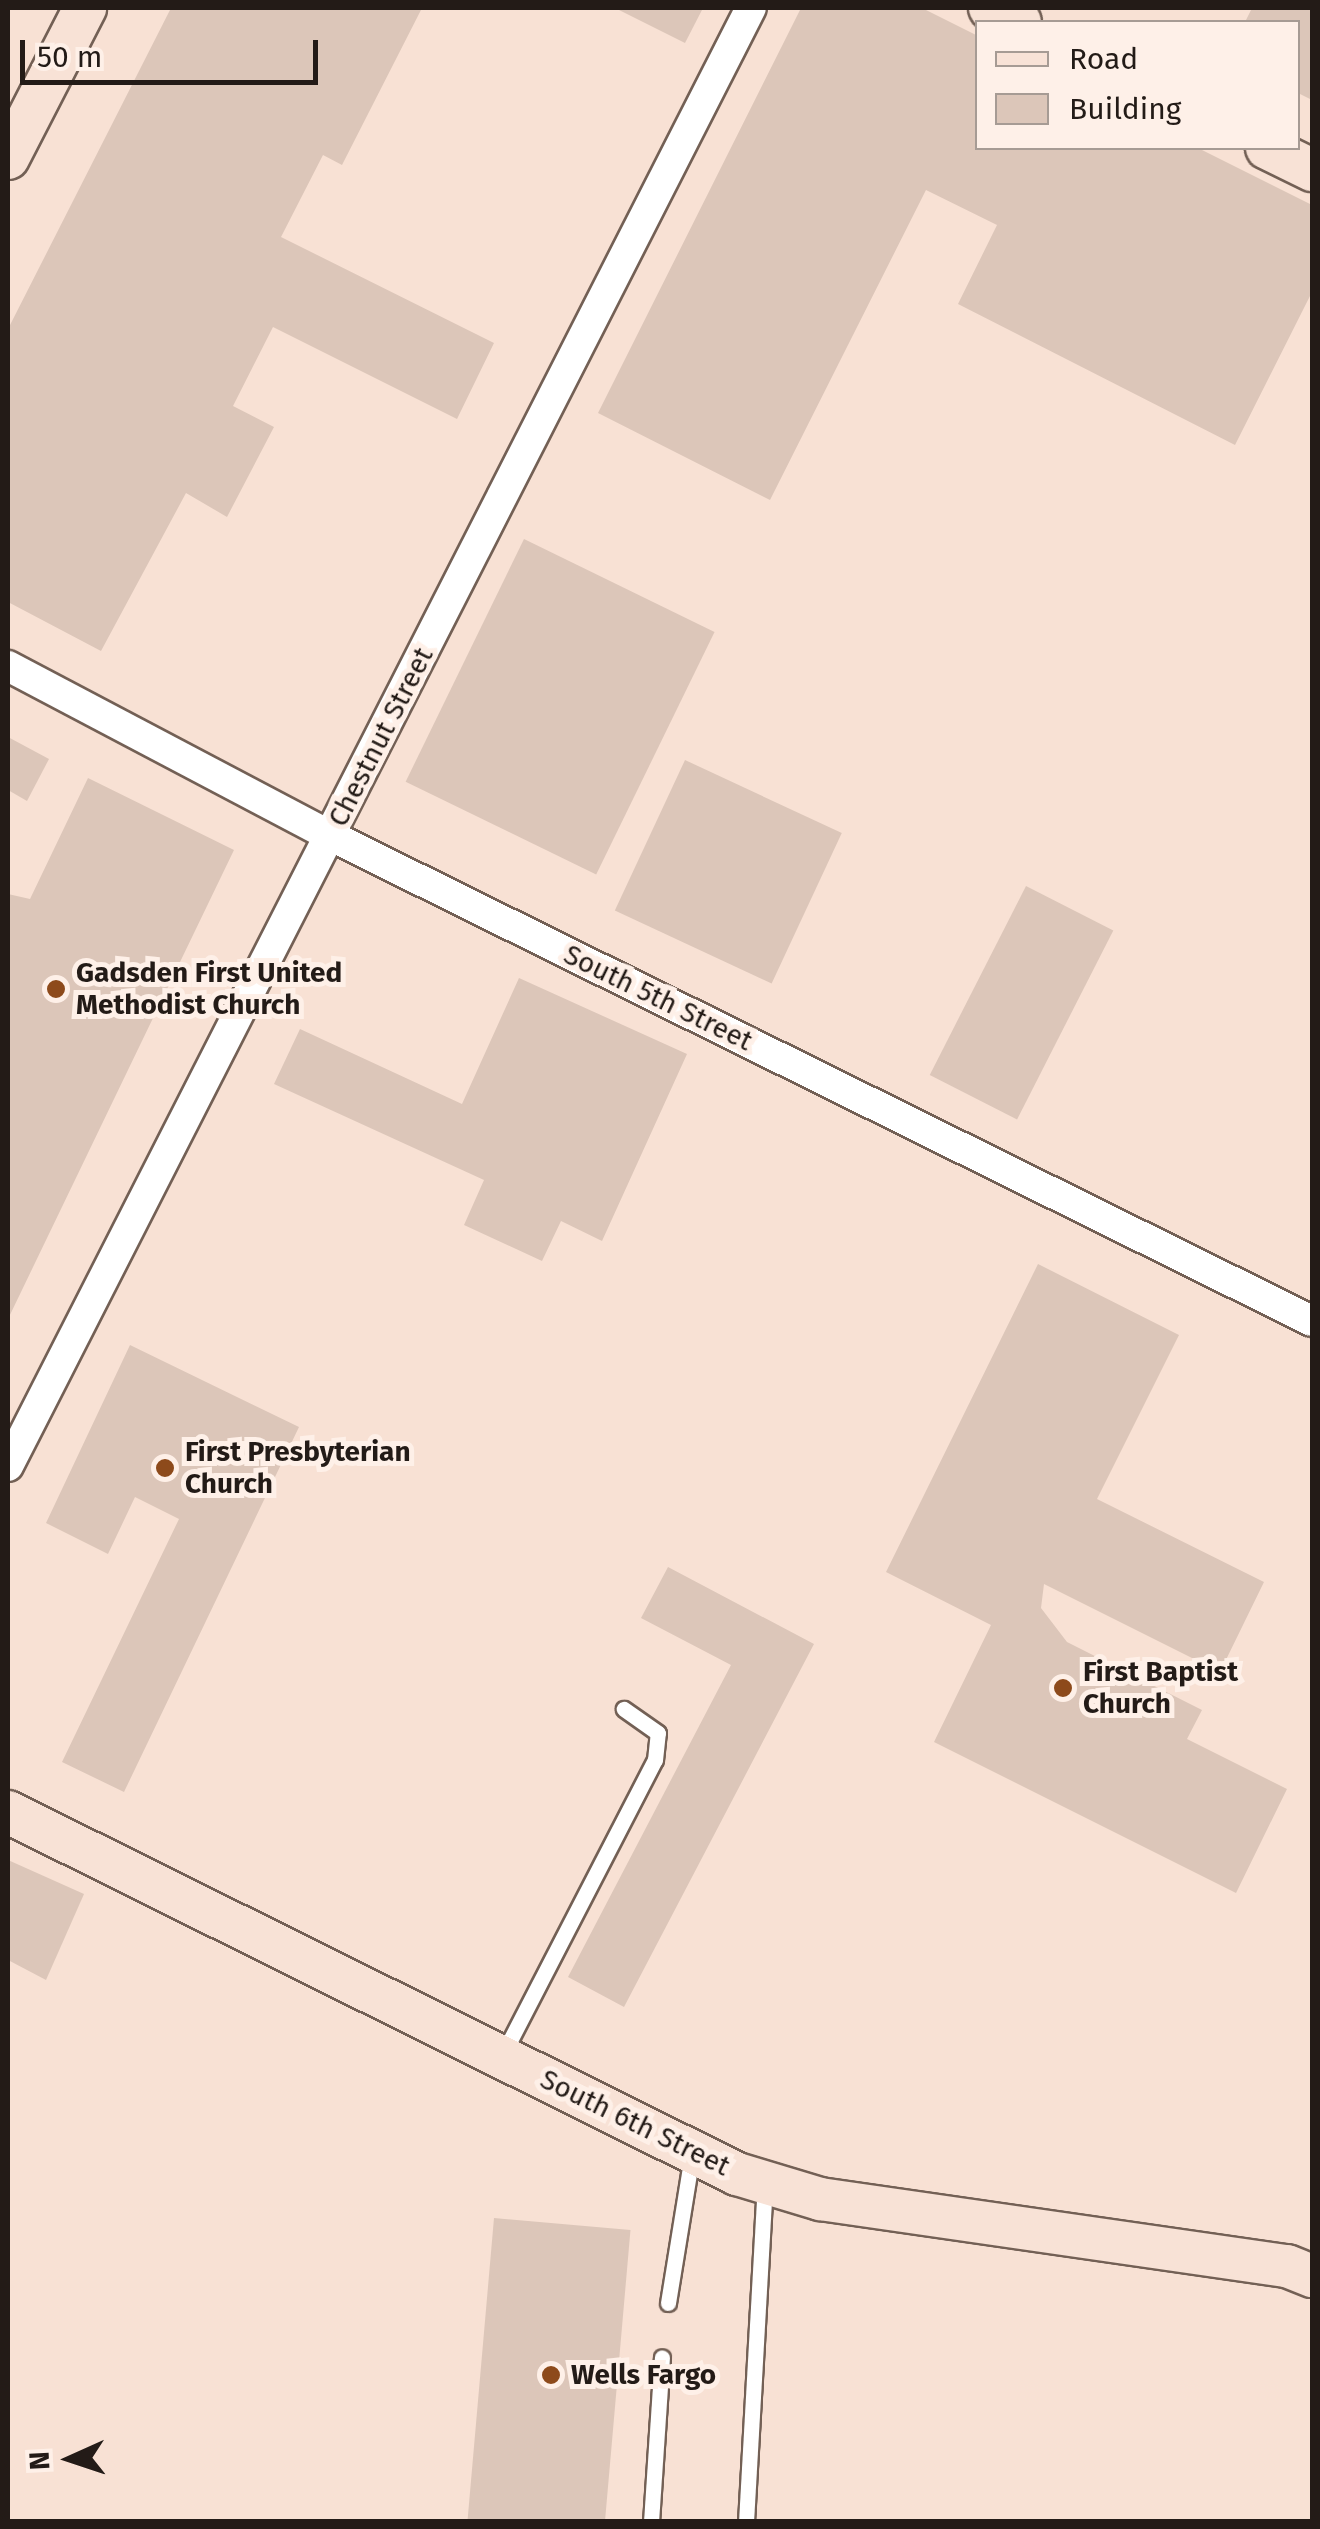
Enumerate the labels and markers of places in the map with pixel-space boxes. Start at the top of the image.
place label: Gadsden First United Methodist Church [76,956,342,1022]
marker: Gadsden First United Methodist Church [45,978,67,1000]
place label: First Presbyterian Church [185,1435,411,1501]
marker: First Presbyterian Church [154,1457,176,1479]
place label: First Baptist Church [1083,1655,1238,1721]
marker: First Baptist Church [1052,1677,1074,1699]
place label: Wells Fargo [571,2358,716,2392]
marker: Wells Fargo [540,2364,562,2386]

